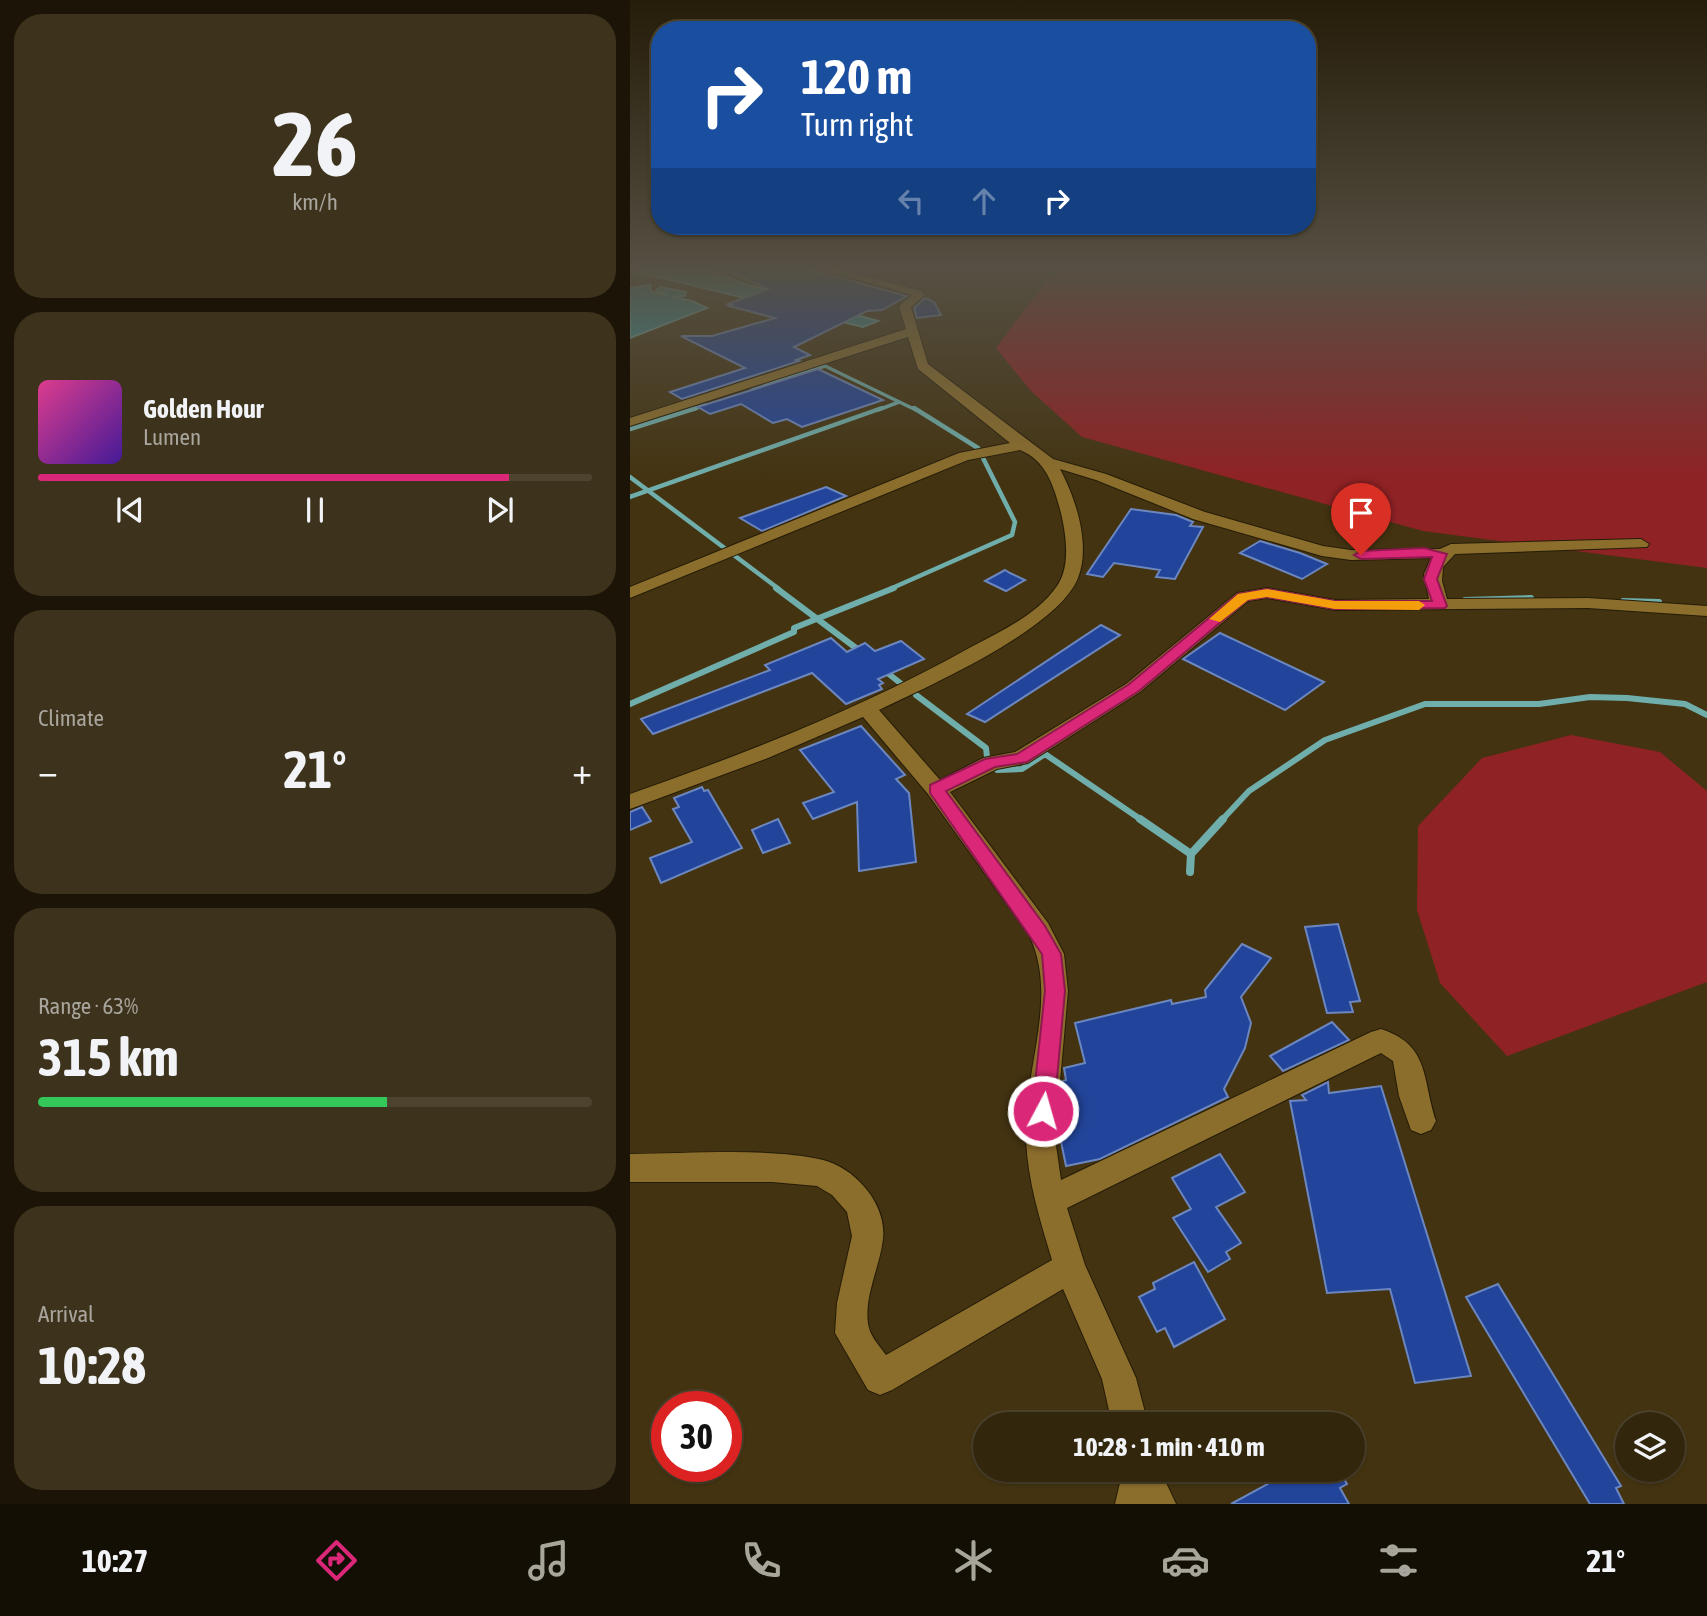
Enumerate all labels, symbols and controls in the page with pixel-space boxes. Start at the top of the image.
text: 120 m [801,48,912,104]
icon: right [686,49,777,140]
text: 26 [272,91,358,195]
text: Turn right [801,106,914,143]
icon: left [892,182,930,220]
icon: ahead [965,182,1003,220]
icon: right [1038,182,1076,220]
text: km/h [292,189,338,215]
text: Golden Hour [143,394,263,424]
text: Lumen [143,424,201,450]
pin [1331,483,1391,555]
icon: previous [111,491,149,529]
icon: pause [296,491,334,529]
icon: next [481,491,519,529]
icon: arrive [1342,494,1380,532]
text: Climate [38,705,104,731]
text: 21° [283,739,347,799]
text: − [38,749,58,792]
text: + [572,749,592,792]
text: Range · 63% [38,993,138,1019]
text: 315 km [38,1027,179,1087]
position arrow [1006,1074,1080,1148]
text: Arrival [38,1301,94,1327]
text: 10:28 [38,1335,146,1395]
speed limit sign: 30 [651,1391,742,1482]
map controls [1615,1412,1685,1482]
button: layers [1615,1412,1685,1482]
text: 10:28 · 1 min · 410 m [1073,1432,1265,1462]
icon: directions [312,1536,361,1585]
icon: music [524,1536,573,1585]
icon: phone [737,1536,786,1585]
icon: climate [949,1536,998,1585]
icon: car [1161,1536,1210,1585]
icon: filters [1374,1536,1423,1585]
text: 10:27 [82,1542,148,1579]
text: 21° [1586,1542,1625,1579]

